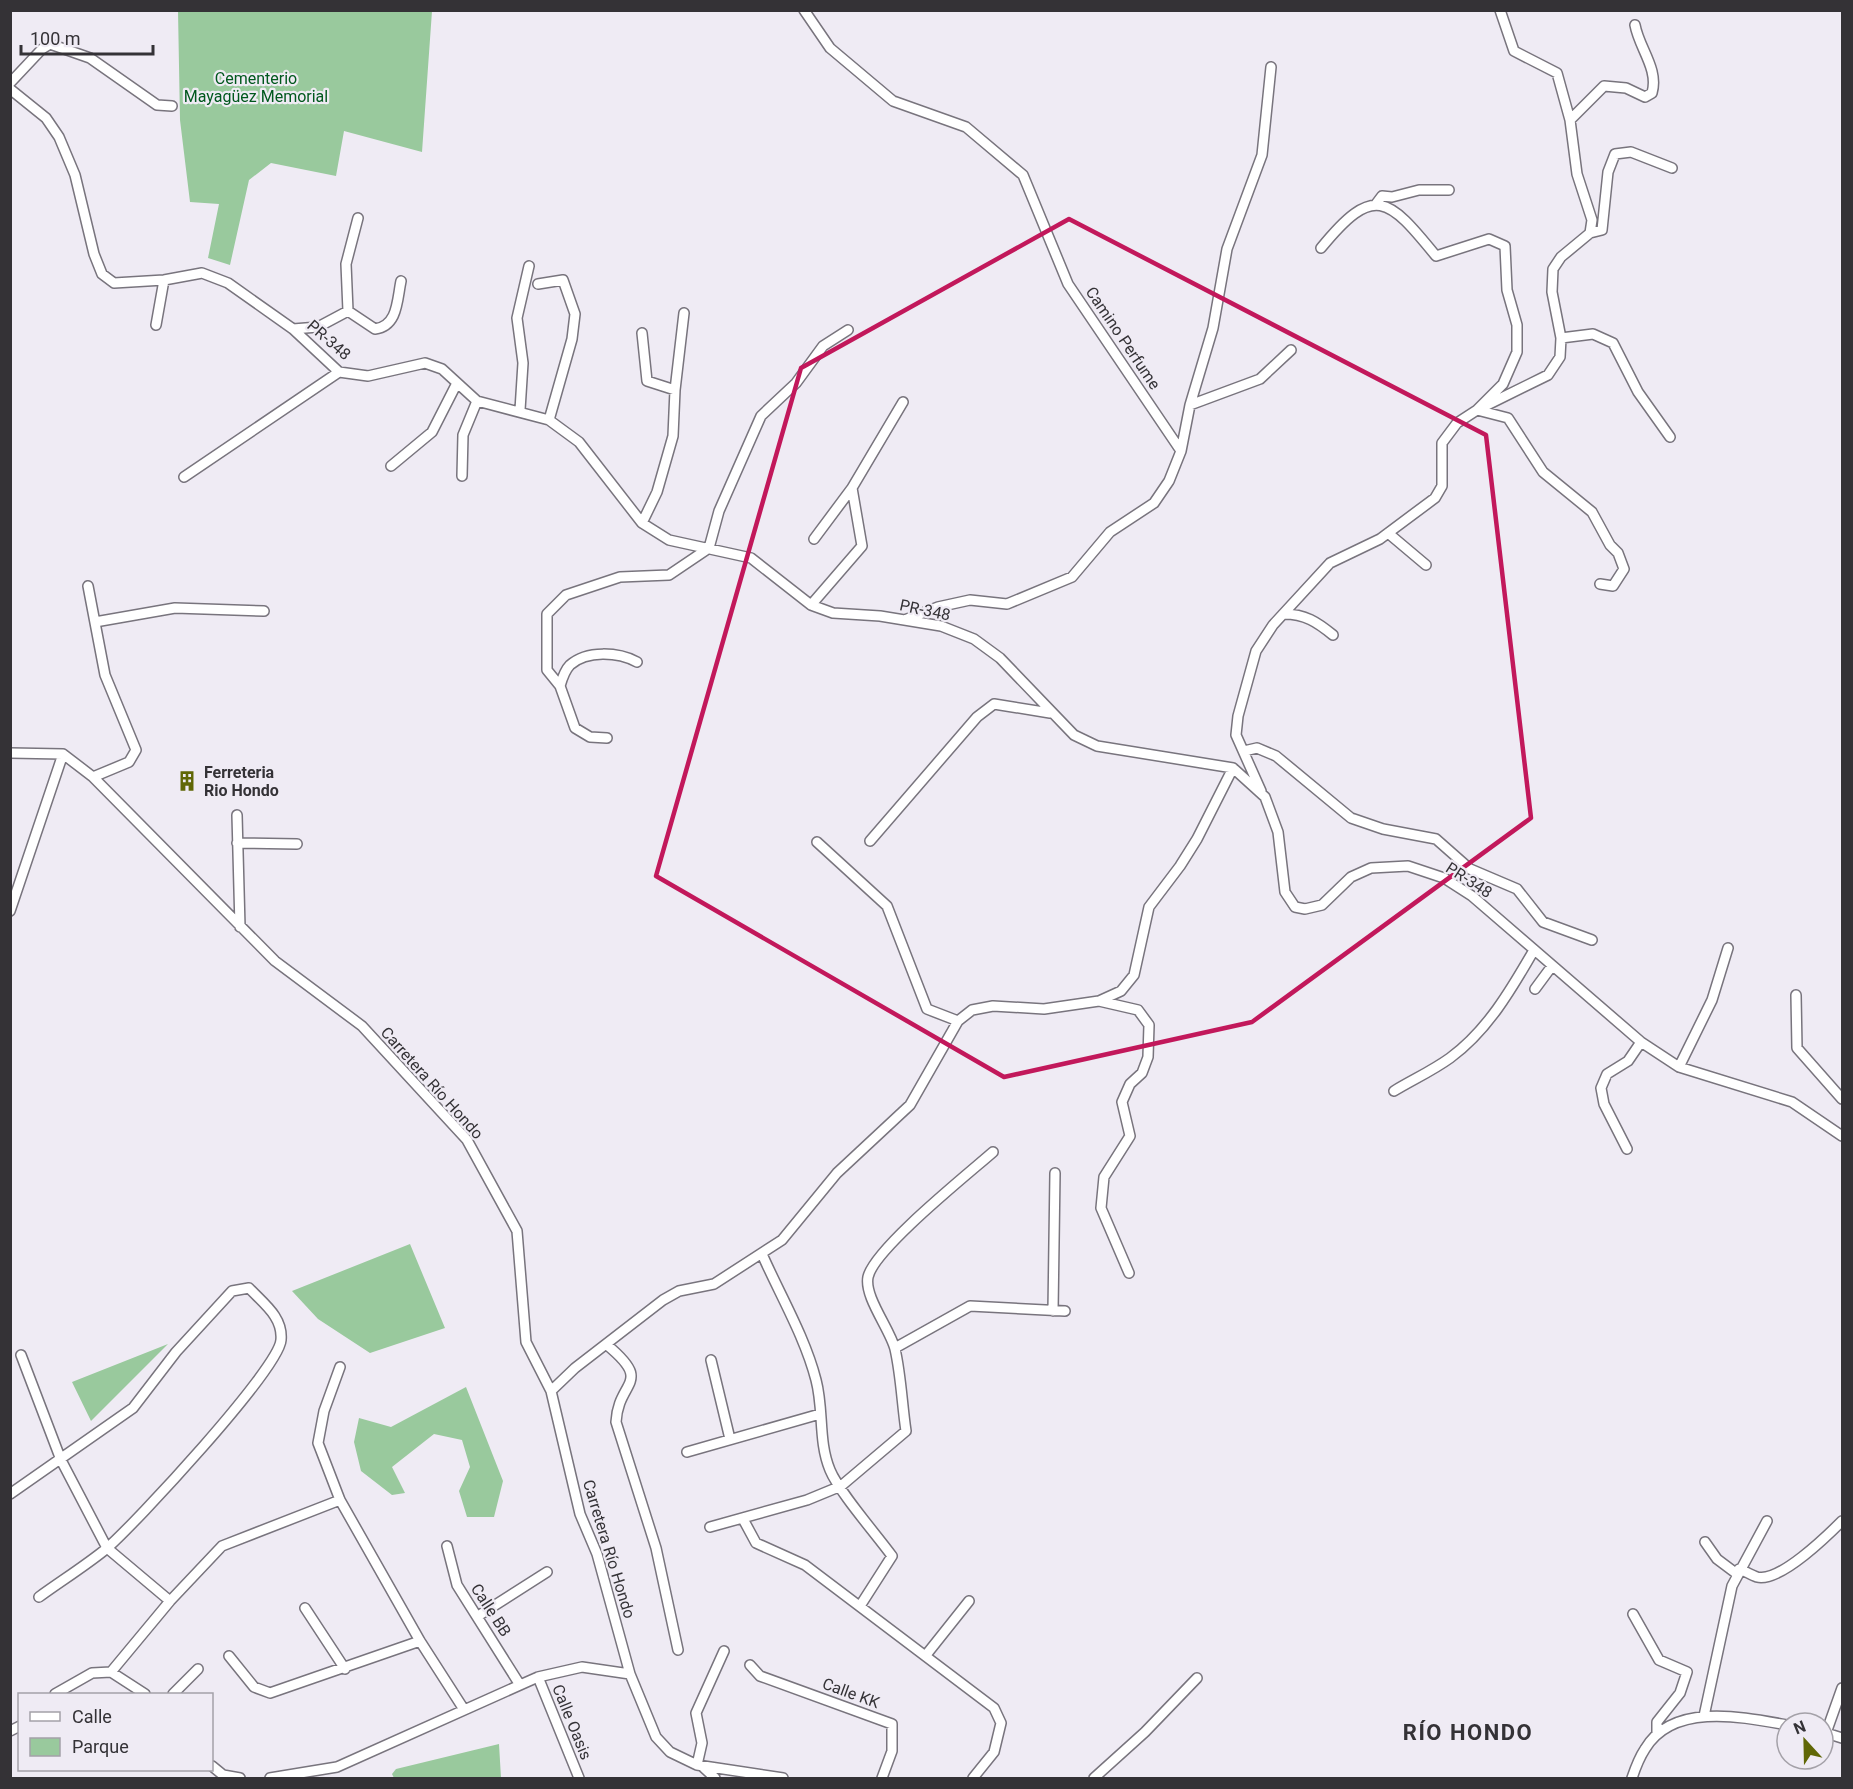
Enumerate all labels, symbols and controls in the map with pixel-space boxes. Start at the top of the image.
scale bar [21,18,153,56]
text: 100 m [30,28,81,49]
park label: Cementerio Mayagüez Memorial [184,69,328,106]
street label: Camino Perfume [1082,283,1164,393]
street label: PR-348 [303,316,355,364]
street label: PR-348 [898,595,952,625]
place label: Ferreteria Rio Hondo [204,763,279,800]
building icon: Ferreteria Rio Hondo [175,769,199,793]
street label: PR-348 [1442,858,1496,902]
street label: Carretera Río Hondo [377,1023,487,1143]
street label: Carretera Río Hondo [579,1477,639,1621]
street label: Calle BB [467,1580,515,1640]
street label: Calle KK [820,1674,883,1712]
street label: Calle Oasis [548,1682,596,1762]
legend [18,1693,213,1771]
text: Calle [72,1706,112,1727]
north arrow [1775,1711,1835,1771]
text: N [1791,1717,1808,1738]
district label: RÍO HONDO [1403,1720,1533,1745]
text: Parque [72,1736,129,1757]

